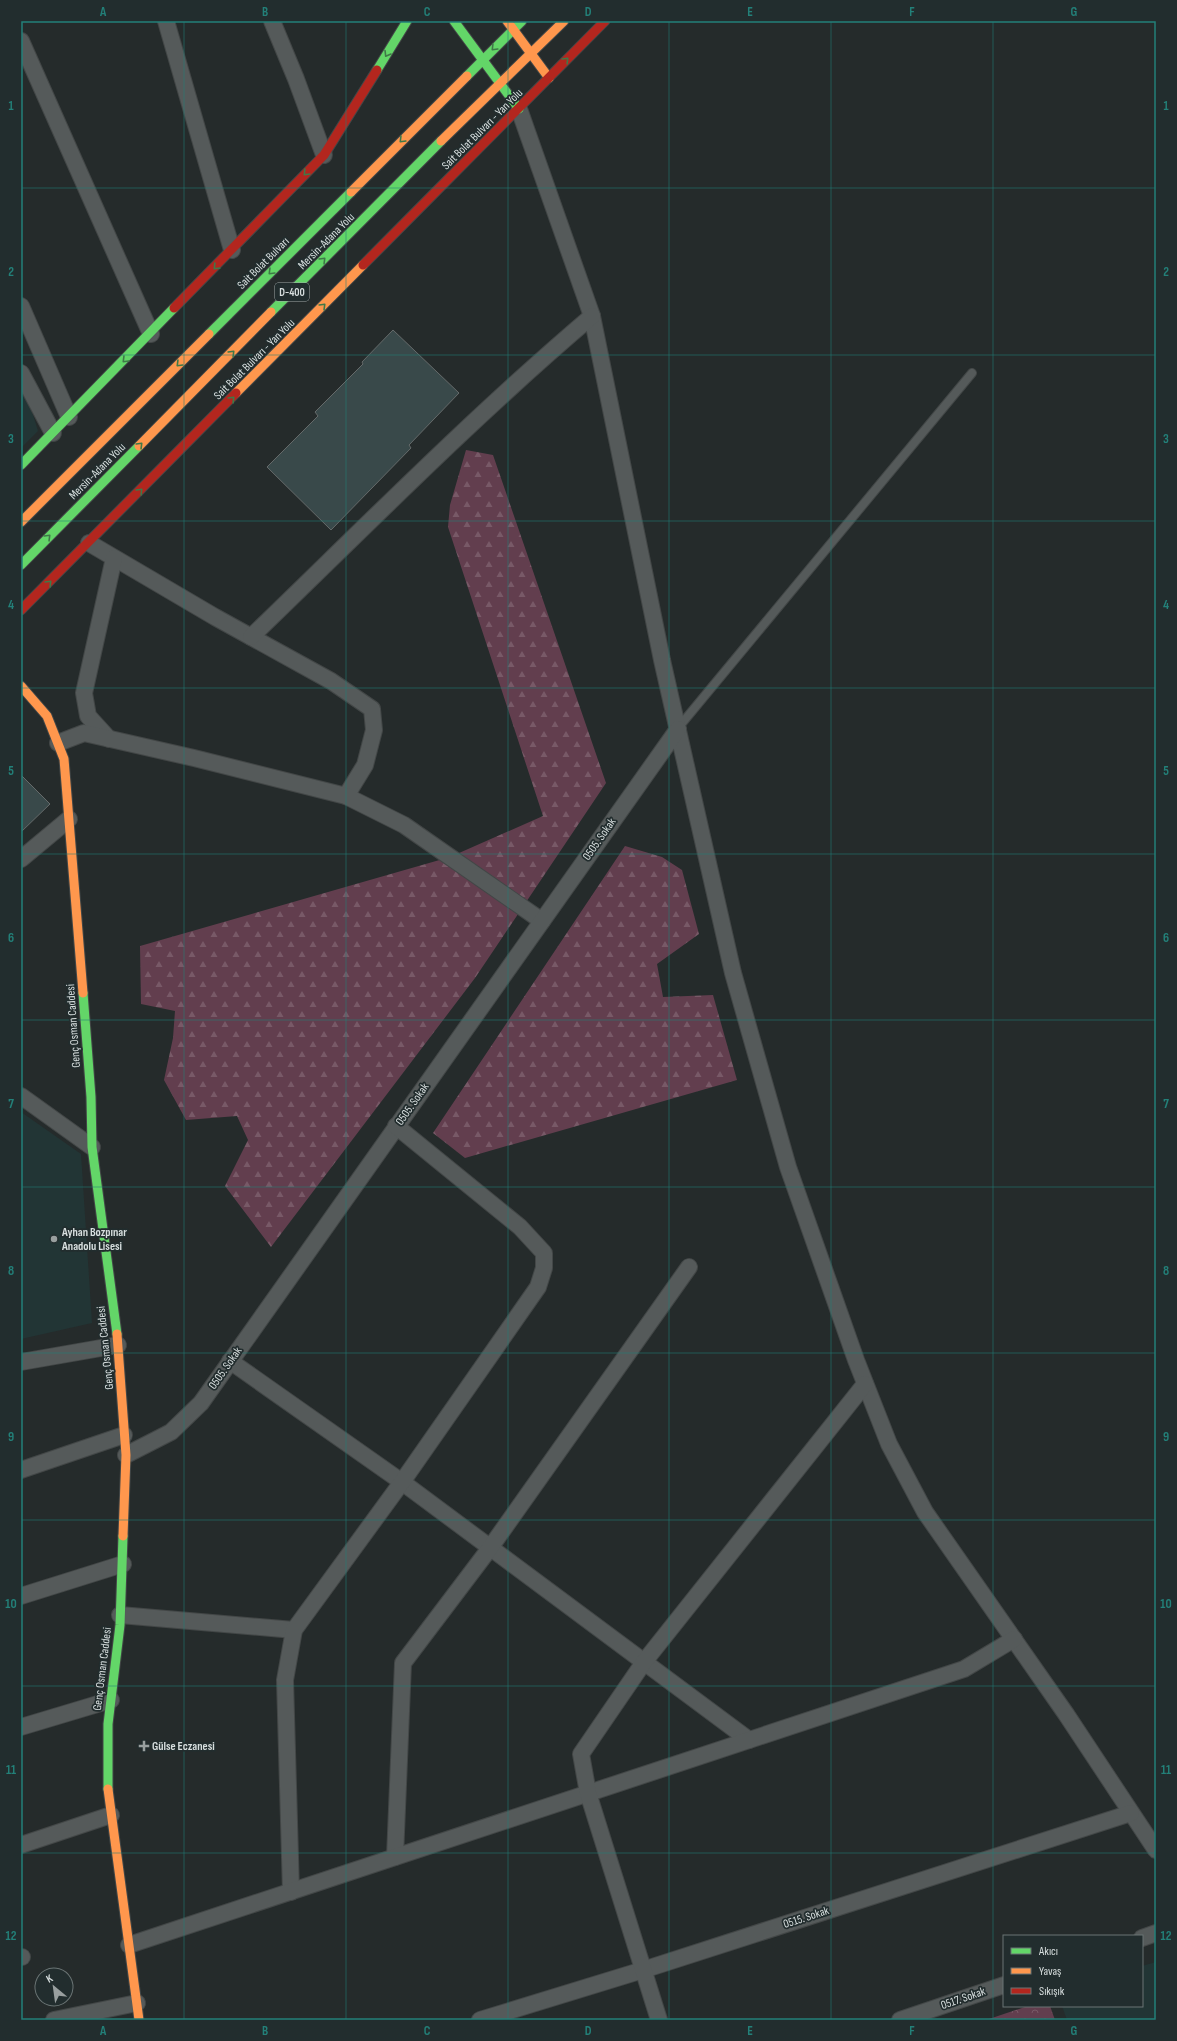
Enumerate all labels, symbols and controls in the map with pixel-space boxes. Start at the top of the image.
text: A [99,4,107,20]
text: B [262,4,268,20]
text: C [424,4,431,20]
text: D [585,4,592,20]
text: E [747,4,753,20]
text: F [909,4,915,20]
text: G [1071,4,1078,20]
one-way arrow [491,43,499,51]
one-way arrow [384,50,392,57]
one-way arrow [561,57,569,65]
street label: Sait Bolat Bulvarı - Yan Yolu [439,86,526,173]
text: 1 [8,98,14,114]
text: 1 [1163,98,1169,114]
one-way arrow [399,135,407,143]
one-way arrow [304,168,311,176]
street label: Mersin-Adana Yolu [295,210,358,273]
street label: Sait Bolat Bulvarı [234,234,293,293]
one-way arrow [319,257,326,265]
one-way arrow [214,262,221,269]
text: 2 [8,264,14,280]
text: 2 [1163,264,1169,280]
one-way arrow [268,267,276,275]
road number: D-400 [275,283,309,301]
one-way arrow [319,303,326,311]
street label: Sait Bolat Bulvarı - Yan Yolu [211,316,298,403]
one-way arrow [227,350,235,357]
one-way arrow [123,355,130,363]
one-way arrow [176,359,184,367]
one-way arrow [227,396,235,404]
text: 3 [8,431,14,447]
text: 3 [1163,431,1169,447]
street label: Mersin-Adana Yolu [66,440,129,503]
one-way arrow [135,442,143,450]
one-way arrow [135,488,143,496]
one-way arrow [44,534,51,542]
one-way arrow [44,580,51,588]
text: 4 [8,597,14,613]
text: 4 [1163,597,1169,613]
text: 5 [8,763,14,779]
text: 5 [1163,763,1169,779]
street label: 0505. Sokak [579,815,620,863]
text: 6 [8,930,14,946]
text: 6 [1163,930,1169,946]
street label: Genç Osman Caddesi [63,984,84,1068]
street label: 0505. Sokak [392,1080,433,1128]
text: 7 [8,1096,14,1112]
text: 7 [1163,1096,1169,1112]
place label: Ayhan Bozpınar Anadolu Lisesi [61,1225,127,1254]
marker: Ayhan Bozpınar Anadolu Lisesi [49,1234,59,1244]
text: 8 [8,1263,14,1279]
text: 8 [1163,1263,1169,1279]
street label: Genç Osman Caddesi [94,1305,117,1390]
street label: 0505. Sokak [205,1344,246,1392]
text: 9 [8,1429,14,1445]
text: 9 [1163,1429,1169,1445]
text: 10 [5,1596,17,1612]
text: 10 [1160,1596,1172,1612]
street label: Genç Osman Caddesi [90,1627,115,1712]
place label: Gülse Eczanesi [152,1739,215,1754]
marker: Gülse Eczanesi [139,1741,149,1751]
text: 11 [6,1762,16,1778]
text: 11 [1161,1762,1171,1778]
street label: 0515. Sokak [781,1903,831,1932]
text: 12 [6,1928,17,1944]
text: 12 [1161,1928,1172,1944]
legend [1003,1935,1143,2007]
text: Akıcı [1038,1944,1058,1959]
text: Yavaş [1039,1964,1061,1979]
north arrow [34,1967,74,2007]
text: K [44,1971,55,1986]
street label: 0517. Sokak [939,1984,988,2013]
text: Sıkışık [1039,1984,1065,1999]
text: A [99,2023,107,2039]
text: B [262,2023,268,2039]
text: C [424,2023,431,2039]
text: D [585,2023,592,2039]
text: E [747,2023,753,2039]
text: F [909,2023,915,2039]
text: G [1071,2023,1078,2039]

